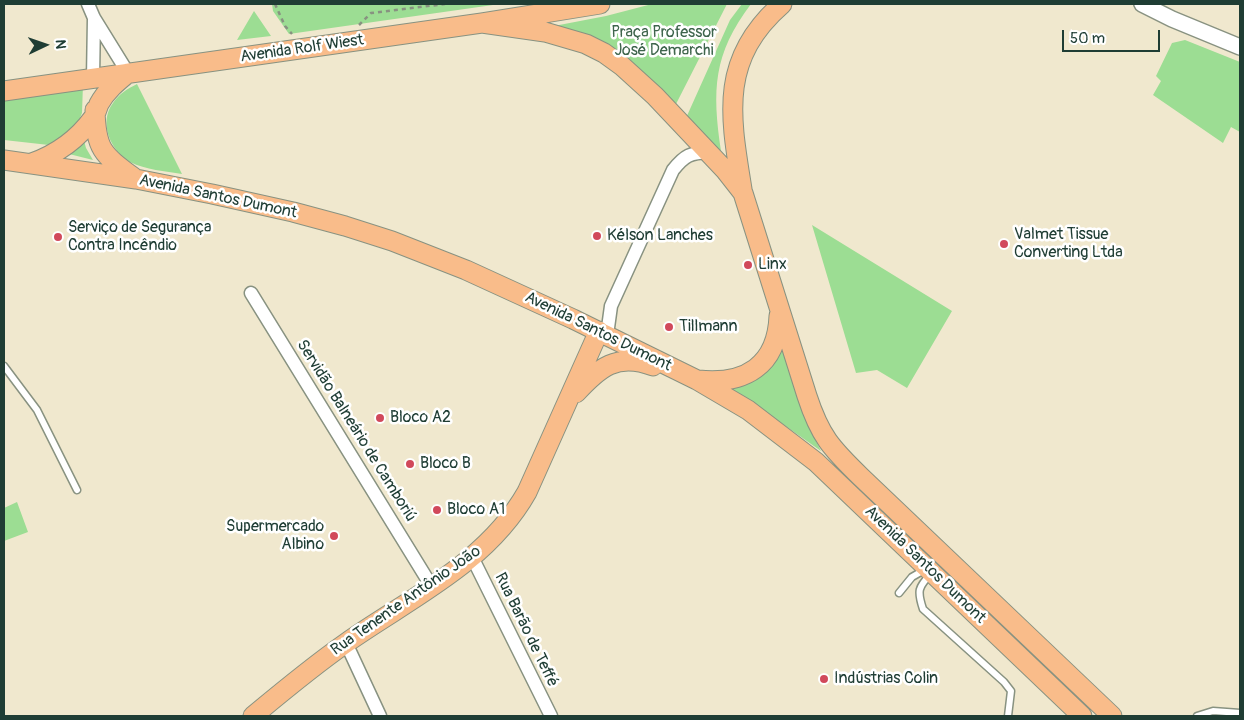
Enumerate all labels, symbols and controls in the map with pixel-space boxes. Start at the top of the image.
north arrow [20,20,70,70]
scale bar [1064,20,1162,52]
park label: Praça Professor José Demarchi [611,23,717,61]
text: 50 m [1070,29,1105,48]
street label: Avenida Rolf Wiest [239,31,365,67]
text: N [52,39,69,49]
street label: Avenida Santos Dumont [137,171,299,223]
place label: Serviço de Segurança Contra Incêndio [68,218,211,256]
place label: Valmet Tissue Converting Ltda [1014,225,1123,263]
place label: Kélson Lanches [607,226,713,246]
marker: Kélson Lanches [591,230,603,242]
marker: Serviço de Segurança Contra Incêndio [52,231,64,243]
marker: Valmet Tissue Converting Ltda [998,238,1010,250]
place label: Linx [758,255,787,275]
marker: Linx [742,259,754,271]
street label: Avenida Santos Dumont [521,288,675,376]
place label: Tillmann [679,317,738,337]
marker: Tillmann [663,321,675,333]
street label: Servidão Balneário de Camboriú [292,337,420,525]
place label: Bloco A2 [390,408,451,428]
marker: Bloco A2 [374,412,386,424]
place label: Bloco B [420,454,471,474]
marker: Bloco B [404,458,416,470]
place label: Bloco A1 [447,500,505,520]
street label: Avenida Santos Dumont [860,502,990,628]
marker: Bloco A1 [431,504,443,516]
place label: Supermercado Albino [226,517,324,555]
marker: Supermercado Albino [328,530,340,542]
street label: Rua Tenente Antônio João [327,542,485,660]
street label: Rua Barão de Teffé [490,570,562,690]
place label: Indústrias Colin [834,669,938,689]
marker: Indústrias Colin [818,673,830,685]

